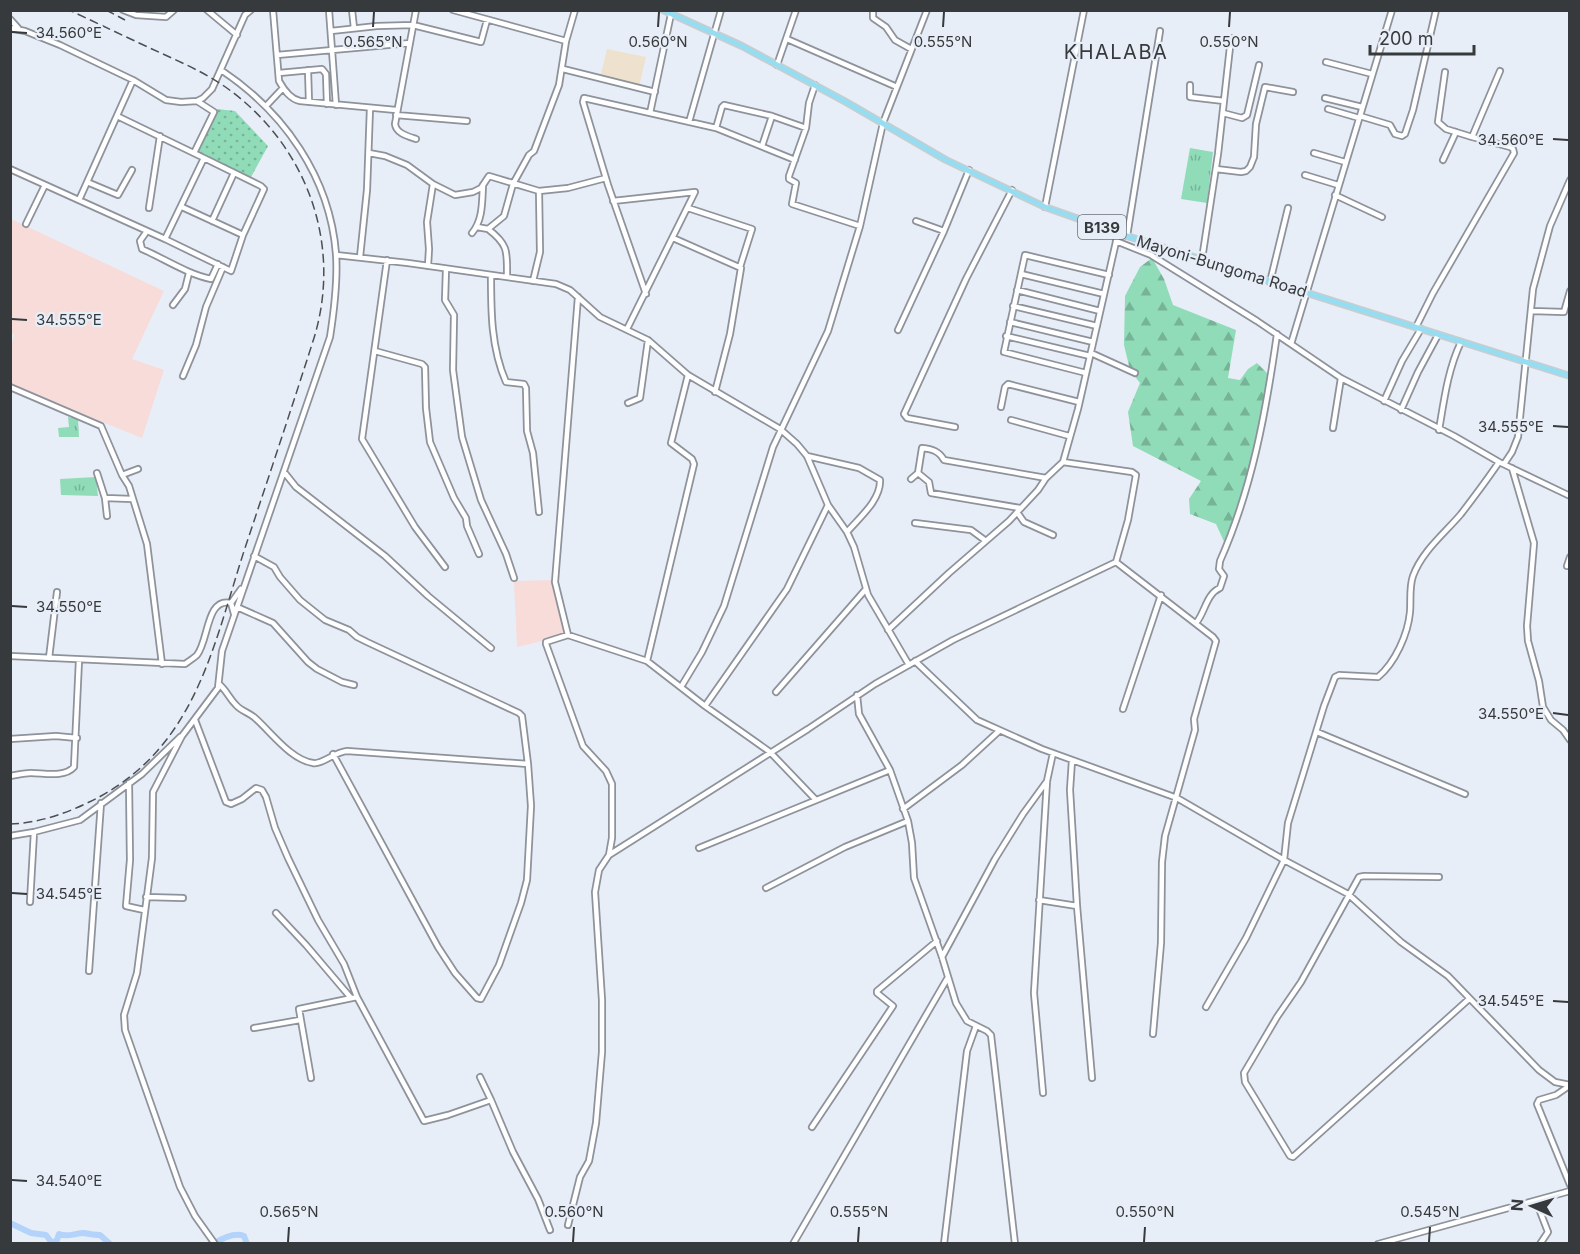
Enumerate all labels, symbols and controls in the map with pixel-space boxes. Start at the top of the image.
scale bar [1370,18,1474,56]
text: 34.560°E [36,23,102,42]
text: 200 m [1379,28,1434,49]
text: 0.565°N [344,32,402,51]
text: 0.560°N [628,32,688,51]
text: 0.555°N [914,32,972,51]
text: 0.550°N [1199,32,1259,51]
district label: KHALABA [1064,40,1168,64]
text: 34.560°E [1478,130,1544,149]
road number: B139 [1078,215,1126,239]
street label: Mayoni-Bungoma Road [1134,231,1310,301]
text: 34.555°E [36,310,102,329]
text: 34.555°E [1478,417,1544,436]
text: 34.550°E [36,597,102,616]
text: 34.550°E [1478,704,1544,723]
text: 34.545°E [36,884,102,903]
text: 34.545°E [1478,991,1544,1010]
text: 34.540°E [36,1171,102,1190]
north arrow [1502,1176,1562,1236]
text: N [1507,1198,1527,1212]
text: 0.565°N [260,1202,318,1221]
text: 0.560°N [544,1202,604,1221]
text: 0.555°N [830,1202,888,1221]
text: 0.550°N [1115,1202,1175,1221]
text: 0.545°N [1400,1202,1460,1221]

